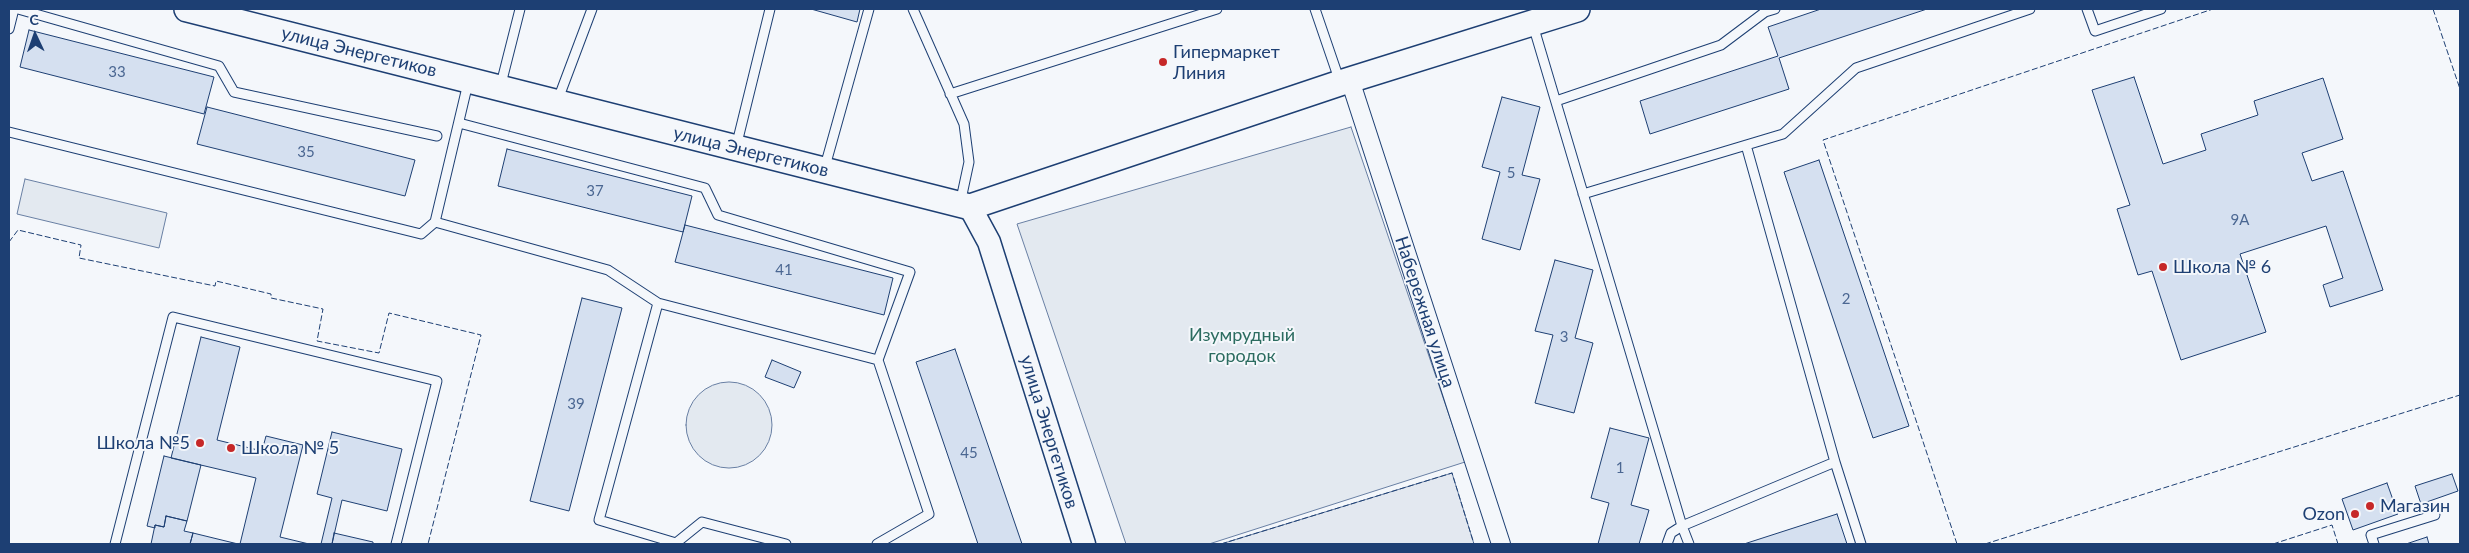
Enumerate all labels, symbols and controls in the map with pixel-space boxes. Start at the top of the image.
north arrow [10,10,60,60]
text: С [29,11,39,28]
street label: улица Энергетиков [279,22,439,82]
place label: Гипермаркет Линия [1173,41,1280,84]
marker: Гипермаркет Линия [1157,56,1169,68]
house number: 33 [108,63,126,81]
street label: улица Энергетиков [671,122,831,182]
house number: 35 [297,143,315,161]
house number: 5 [1507,164,1515,182]
house number: 37 [586,182,604,200]
house number: 9А [2231,211,2249,229]
street label: Набережная улица [1390,234,1460,390]
place label: Школа № 6 [2173,256,2271,278]
house number: 41 [775,261,793,279]
marker: Школа № 6 [2157,261,2169,273]
house number: 2 [1842,290,1850,308]
park label: Изумрудный городок [1189,324,1295,366]
house number: 3 [1560,328,1568,346]
street label: улица Энергетиков [1015,353,1083,511]
house number: 39 [567,395,585,413]
place label: Школа №5 [97,432,190,454]
marker: Школа №5 [194,437,206,449]
place label: Школа № 5 [241,437,339,459]
marker: Школа № 5 [225,442,237,454]
house number: 45 [960,444,978,462]
house number: 1 [1616,459,1624,477]
place label: Магазин [2380,495,2450,517]
marker: Магазин [2364,500,2376,512]
place label: Ozon [2303,503,2345,525]
marker: Ozon [2349,508,2361,520]

